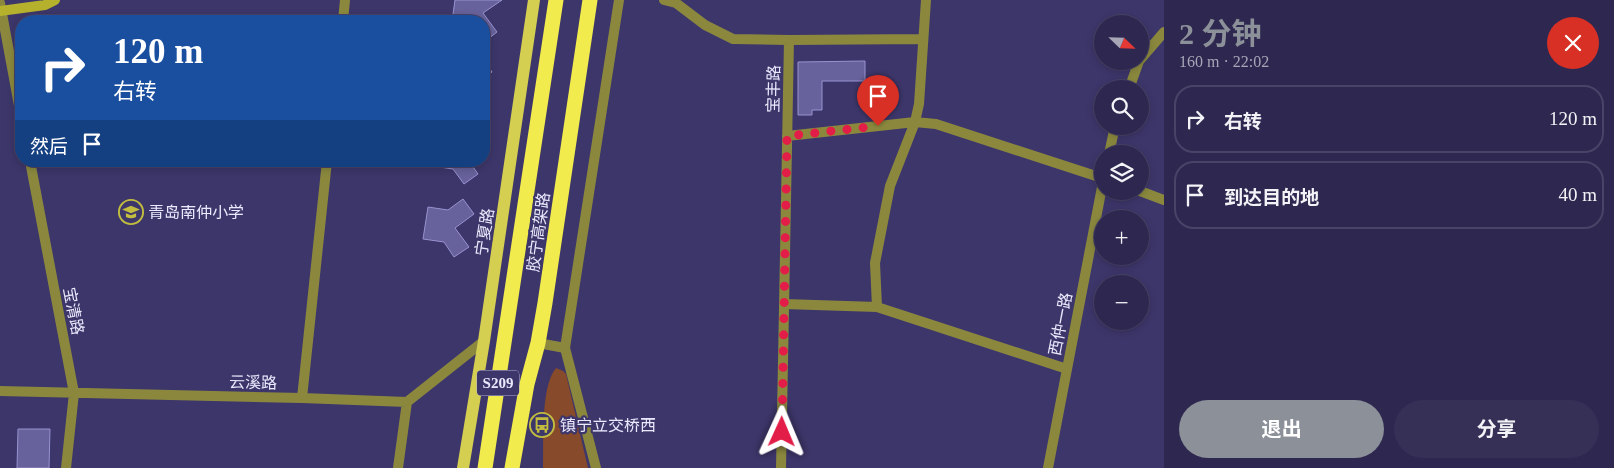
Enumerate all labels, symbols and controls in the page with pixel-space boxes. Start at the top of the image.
north arrow [1094,15,1149,70]
map controls [1094,15,1149,330]
text: 2 分钟 [1179,17,1262,50]
button: close [1547,17,1599,69]
text: 120 m [113,32,203,71]
icon: right [30,35,95,100]
text: 160 m · 22:02 [1179,53,1269,70]
street label: 宝丰路 [765,65,782,113]
pin [857,75,899,126]
text: 右转 [113,79,157,104]
button: search [1094,80,1149,135]
icon: arrive [864,82,892,110]
icon: right [1181,105,1209,133]
text: 120 m [1549,108,1597,129]
text: 右转 [1224,111,1262,132]
icon: arrive [78,130,106,158]
text: 然后 [30,136,68,157]
button: layers [1094,145,1149,200]
icon: arrive [1181,181,1209,209]
text: 40 m [1558,184,1597,205]
text: 到达目的地 [1224,187,1319,208]
street label: 胶宁高架路 [525,191,552,273]
school or university icon: 青岛南仲小学 [118,199,144,225]
place label: 青岛南仲小学 [148,204,244,221]
street label: 宁夏路 [472,207,497,257]
button: + [1094,210,1149,265]
button: − [1094,275,1149,330]
street label: 宝清路 [61,286,86,336]
street label: 西仲一路 [1046,291,1075,357]
road number: S209 [477,370,519,396]
street label: 云溪路 [229,374,277,391]
button: 退出 [1179,400,1384,458]
button: 分享 [1394,400,1599,458]
position arrow [755,405,807,457]
bus stop icon: 镇宁立交桥西 [529,412,555,438]
place label: 镇宁立交桥西 [560,417,656,434]

